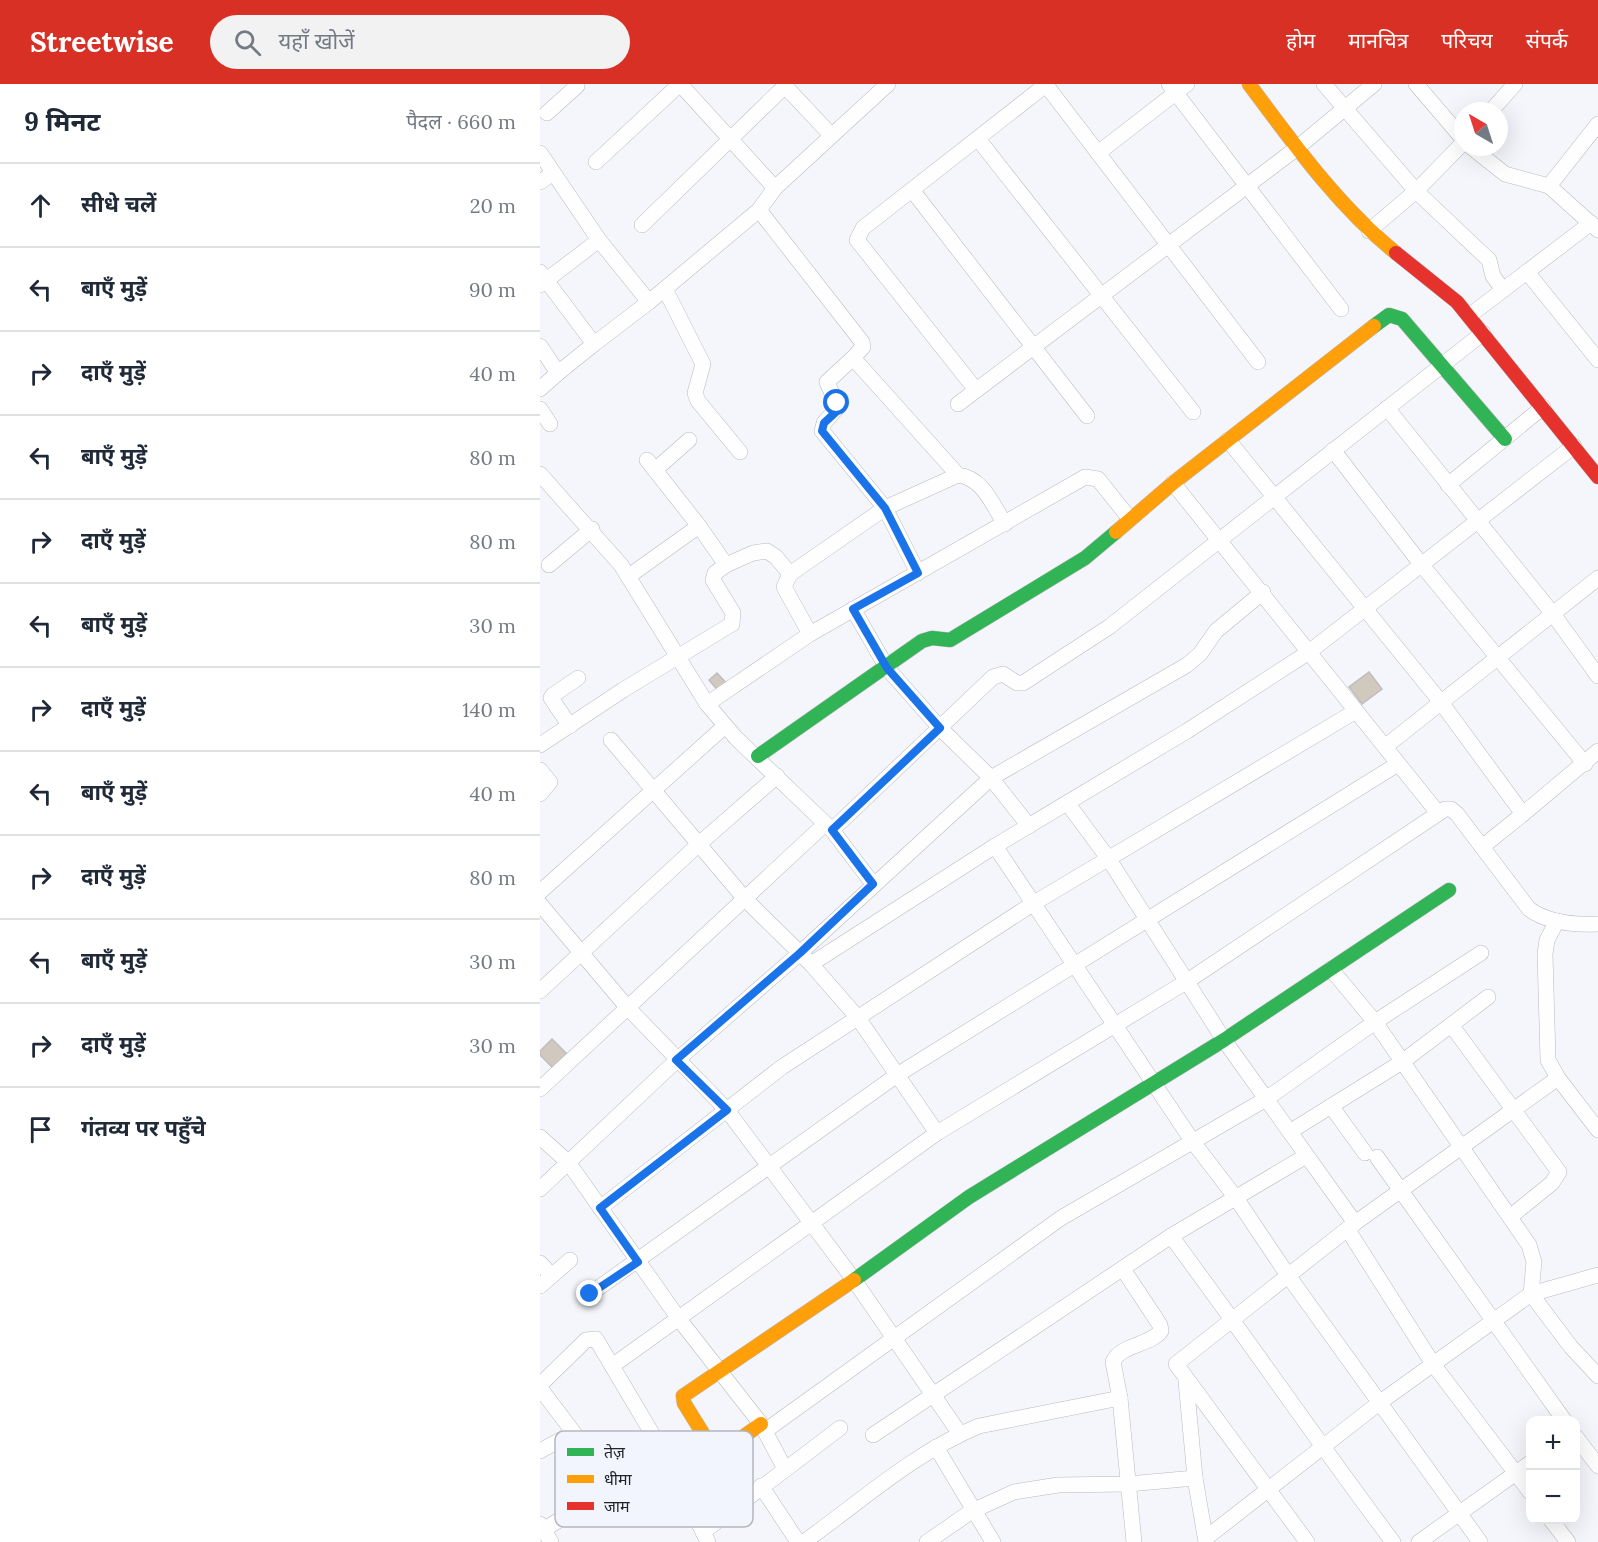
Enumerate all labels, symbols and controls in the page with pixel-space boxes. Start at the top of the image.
search box [210,15,630,69]
text: Streetwise [30,24,174,60]
icon: search [231,26,264,59]
text: यहाँ खोजें [279,27,354,55]
text: होम [1286,27,1315,54]
text: मानचित्र [1348,27,1408,54]
text: परिचय [1441,27,1493,54]
text: संपर्क [1526,27,1568,54]
north arrow [1454,102,1508,156]
text: 9 मिनट [24,105,100,138]
text: पैदल · 660 m [406,109,516,134]
icon: ahead [24,189,57,222]
text: सीधे चलें [81,190,156,218]
text: 20 m [470,193,516,218]
icon: left [24,273,57,306]
text: बाएँ मुड़ें [81,274,147,302]
text: 90 m [469,277,516,302]
icon: right [24,357,57,390]
text: दाएँ मुड़ें [81,358,146,386]
text: 40 m [470,361,516,386]
route start [823,389,849,415]
icon: left [24,441,57,474]
text: बाएँ मुड़ें [81,442,147,470]
text: 80 m [469,445,516,470]
icon: right [24,525,57,558]
text: दाएँ मुड़ें [81,526,146,554]
text: 80 m [469,529,516,554]
icon: left [24,609,57,642]
text: बाएँ मुड़ें [81,610,147,638]
text: 30 m [469,613,516,638]
icon: right [24,693,57,726]
text: दाएँ मुड़ें [81,694,146,722]
text: 140 m [462,697,516,722]
icon: left [24,777,57,810]
text: बाएँ मुड़ें [81,778,147,806]
text: 40 m [470,781,516,806]
icon: right [24,861,57,894]
text: दाएँ मुड़ें [81,862,146,890]
text: 80 m [469,865,516,890]
icon: left [24,945,57,978]
text: बाएँ मुड़ें [81,946,147,974]
text: 30 m [469,949,516,974]
icon: right [24,1029,57,1062]
text: दाएँ मुड़ें [81,1030,146,1058]
text: 30 m [469,1033,516,1058]
icon: arrive [24,1113,57,1146]
text: गंतव्य पर पहुँचे [81,1114,206,1142]
route end [576,1280,602,1306]
map controls [1526,1416,1580,1524]
button: + [1526,1416,1580,1470]
legend [555,1431,753,1527]
text: तेज़ [604,1442,626,1462]
text: धीमा [604,1469,633,1489]
button: − [1526,1470,1580,1524]
text: जाम [604,1496,630,1516]

